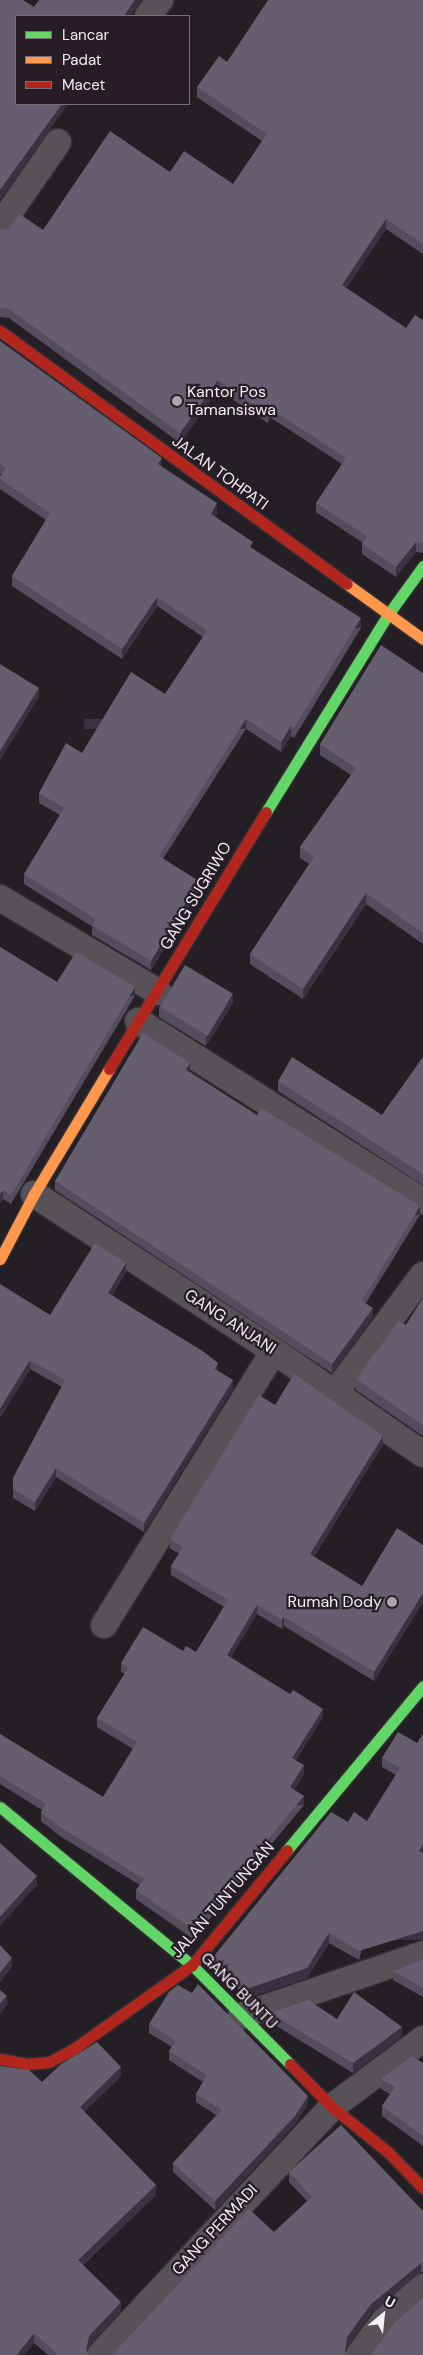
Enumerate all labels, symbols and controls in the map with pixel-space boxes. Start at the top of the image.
legend [15,15,190,105]
text: Lancar [62,25,109,45]
text: Padat [62,50,102,70]
text: Macet [62,75,106,95]
place label: Kantor Pos Tamansiswa [187,382,276,420]
marker: Kantor Pos Tamansiswa [171,395,183,407]
street label: JALAN TOHPATI [168,432,272,514]
street label: GANG SUGRIWO [156,838,236,954]
street label: GANG ANJANI [181,1285,279,1359]
place label: Rumah Dody [287,1592,382,1612]
marker: Rumah Dody [386,1596,398,1608]
street label: JALAN TUNTUNGAN [167,1838,279,1962]
street label: GANG BUNTU [197,1949,281,2033]
street label: GANG PERMADI [168,2181,262,2279]
north arrow [358,2290,408,2340]
text: U [382,2292,399,2312]

